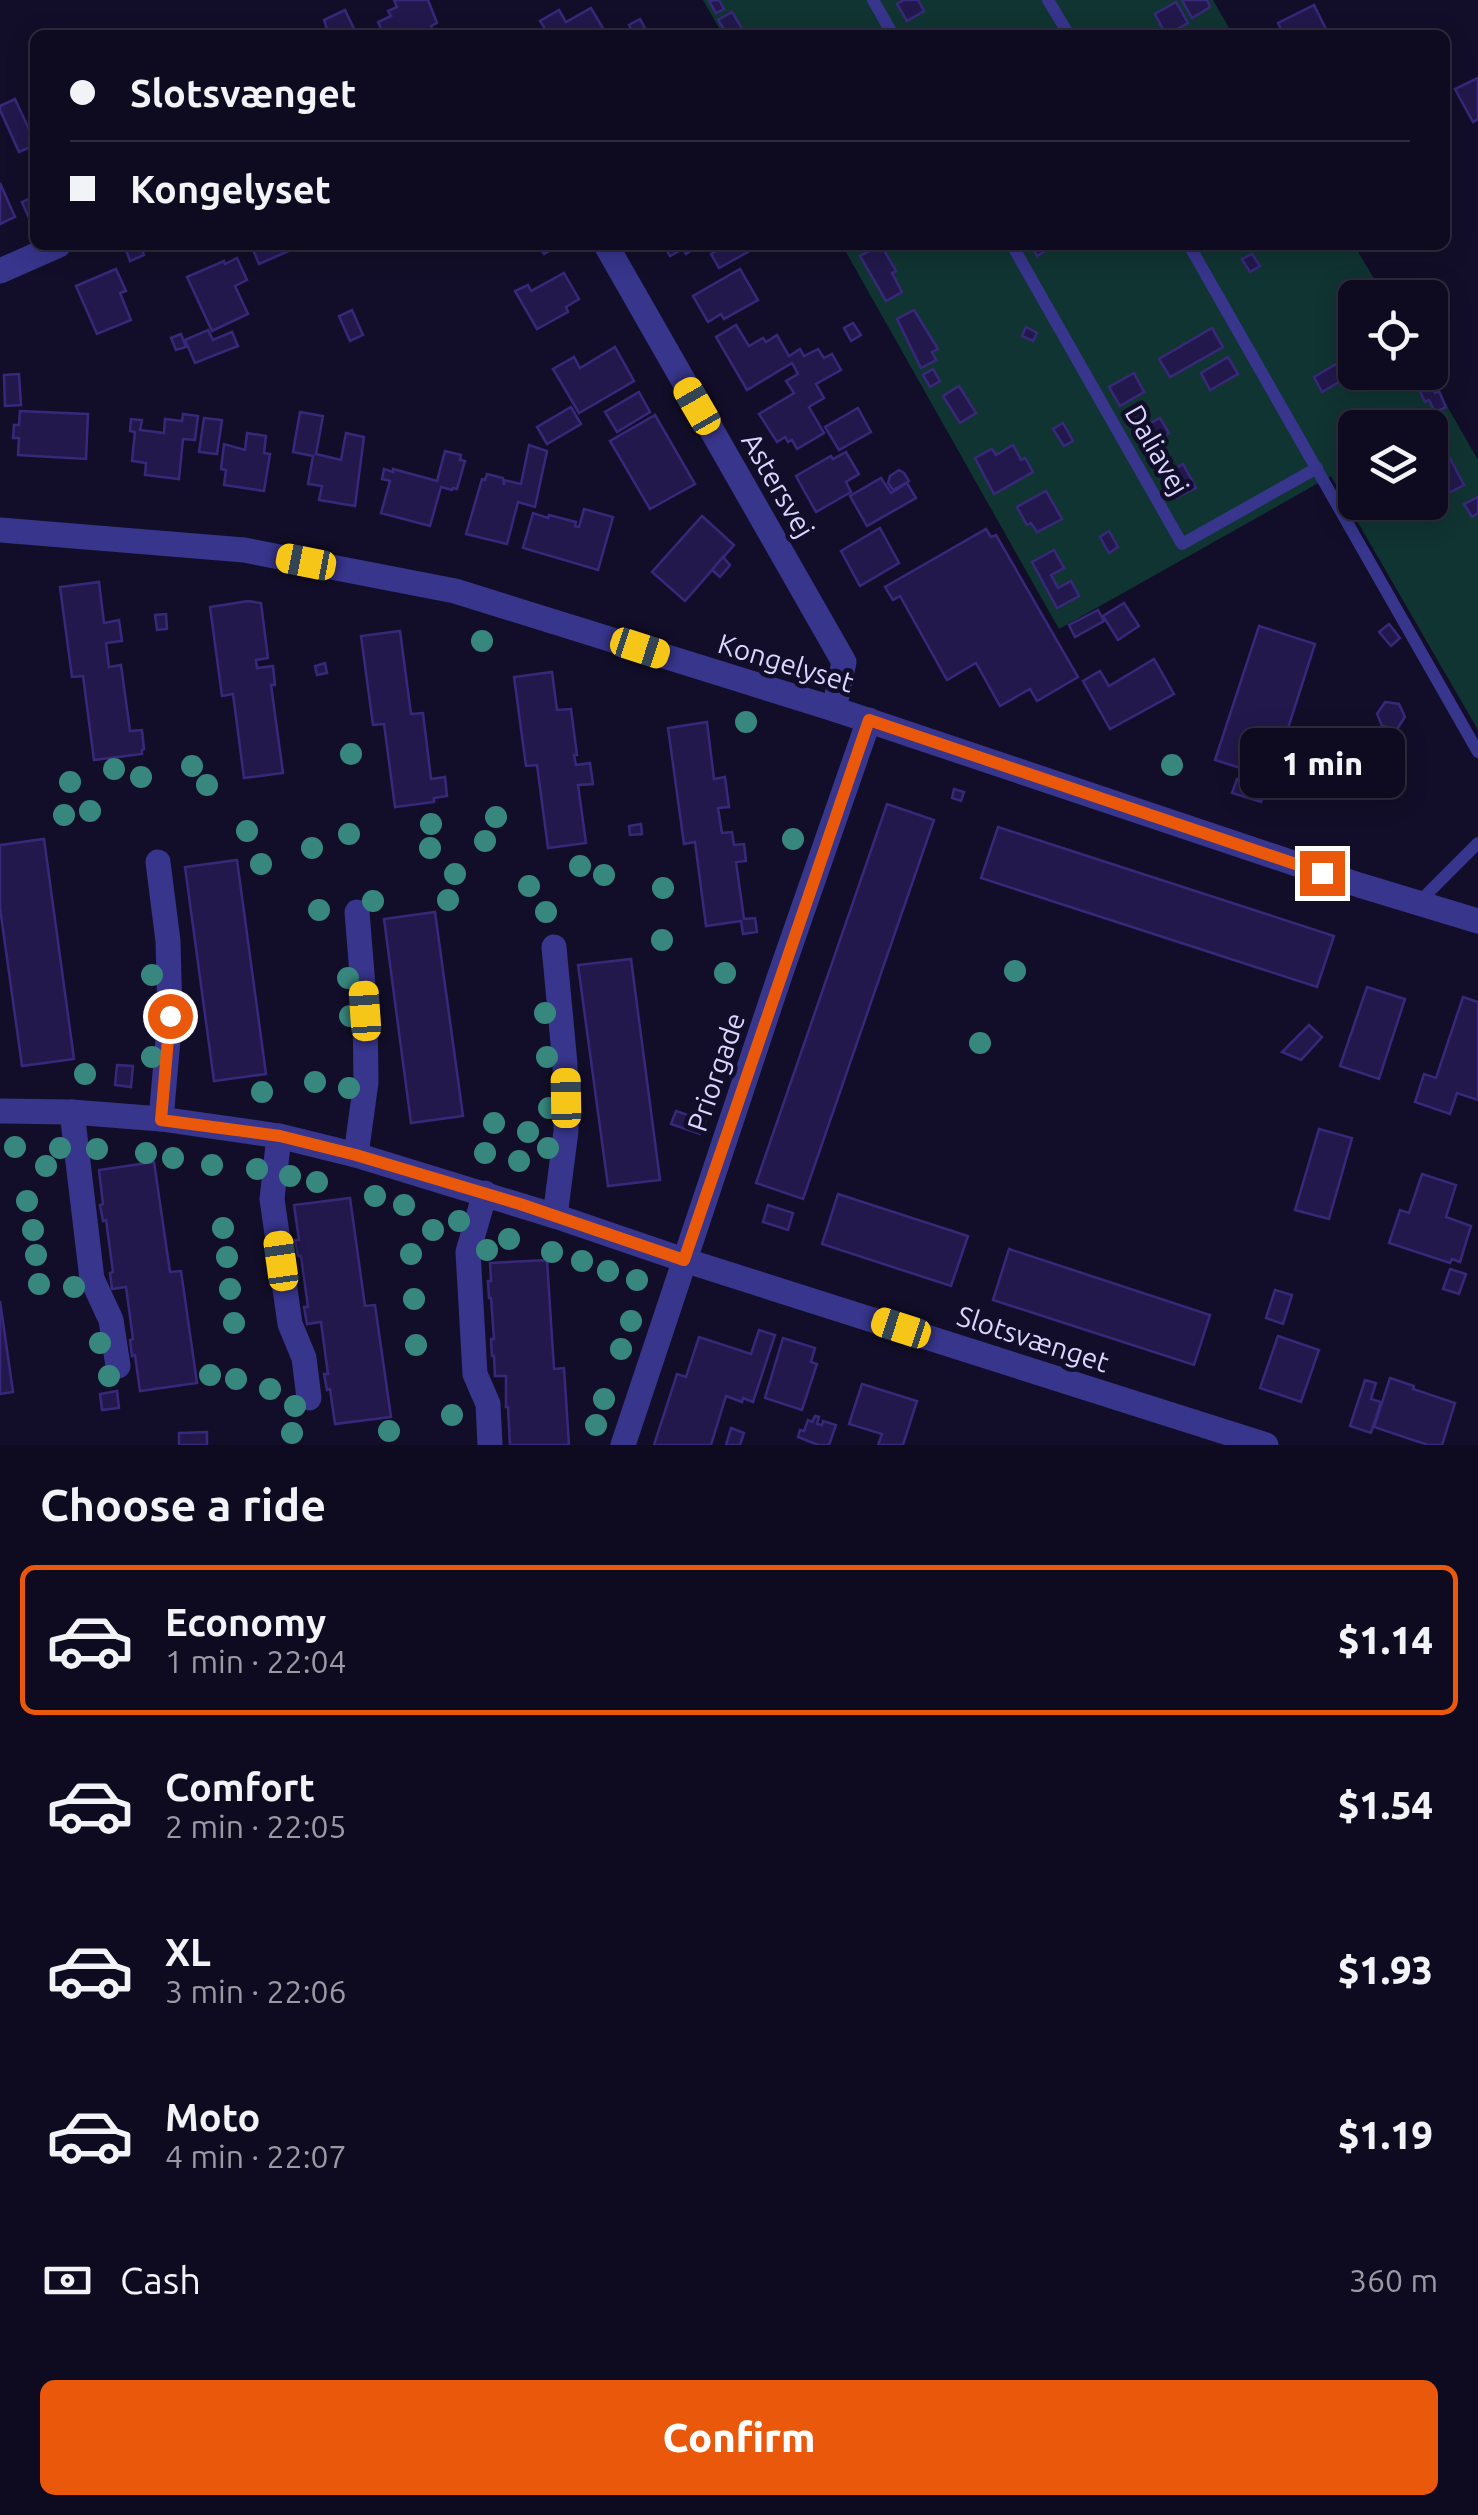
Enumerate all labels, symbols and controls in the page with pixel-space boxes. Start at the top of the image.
text: Slotsvænget [130,72,356,114]
text: Kongelyset [130,168,331,210]
map controls [1338,280,1448,520]
button: locate [1338,280,1448,390]
car [669,373,725,439]
street label: Daliavej [1119,399,1195,500]
button: layers [1338,410,1448,520]
street label: Astersvej [736,427,821,543]
car [274,542,338,582]
car [607,624,673,672]
street label: Kongelyset [715,627,858,698]
callout: 1 min [1240,728,1404,798]
text: 1 min [1282,745,1363,781]
route end [1300,851,1345,896]
car [348,980,382,1042]
route start [148,994,193,1039]
street label: Priorgade [681,1008,750,1135]
car [550,1068,582,1128]
car [262,1229,300,1293]
street label: Slotsvænget [953,1299,1113,1378]
car [868,1304,934,1352]
text: Choose a ride [40,1479,326,1530]
icon: car [45,1595,135,1685]
text: Economy [165,1601,326,1643]
text: $1.14 [1338,1619,1433,1661]
text: 1 min · 22:04 [165,1643,347,1679]
icon: car [45,1760,135,1850]
text: Comfort [165,1766,315,1808]
text: $1.54 [1338,1784,1433,1826]
text: 2 min · 22:05 [165,1808,347,1844]
icon: car [45,1925,135,2015]
text: XL [165,1931,211,1973]
text: $1.93 [1338,1949,1433,1991]
text: 3 min · 22:06 [165,1973,347,2009]
icon: car [45,2090,135,2180]
text: Moto [165,2096,260,2138]
text: $1.19 [1338,2114,1433,2156]
text: 4 min · 22:07 [165,2138,347,2174]
icon: cash [40,2253,95,2308]
text: Cash [120,2259,201,2301]
text: 360 m [1349,2262,1438,2298]
button: Confirm [40,2380,1438,2495]

